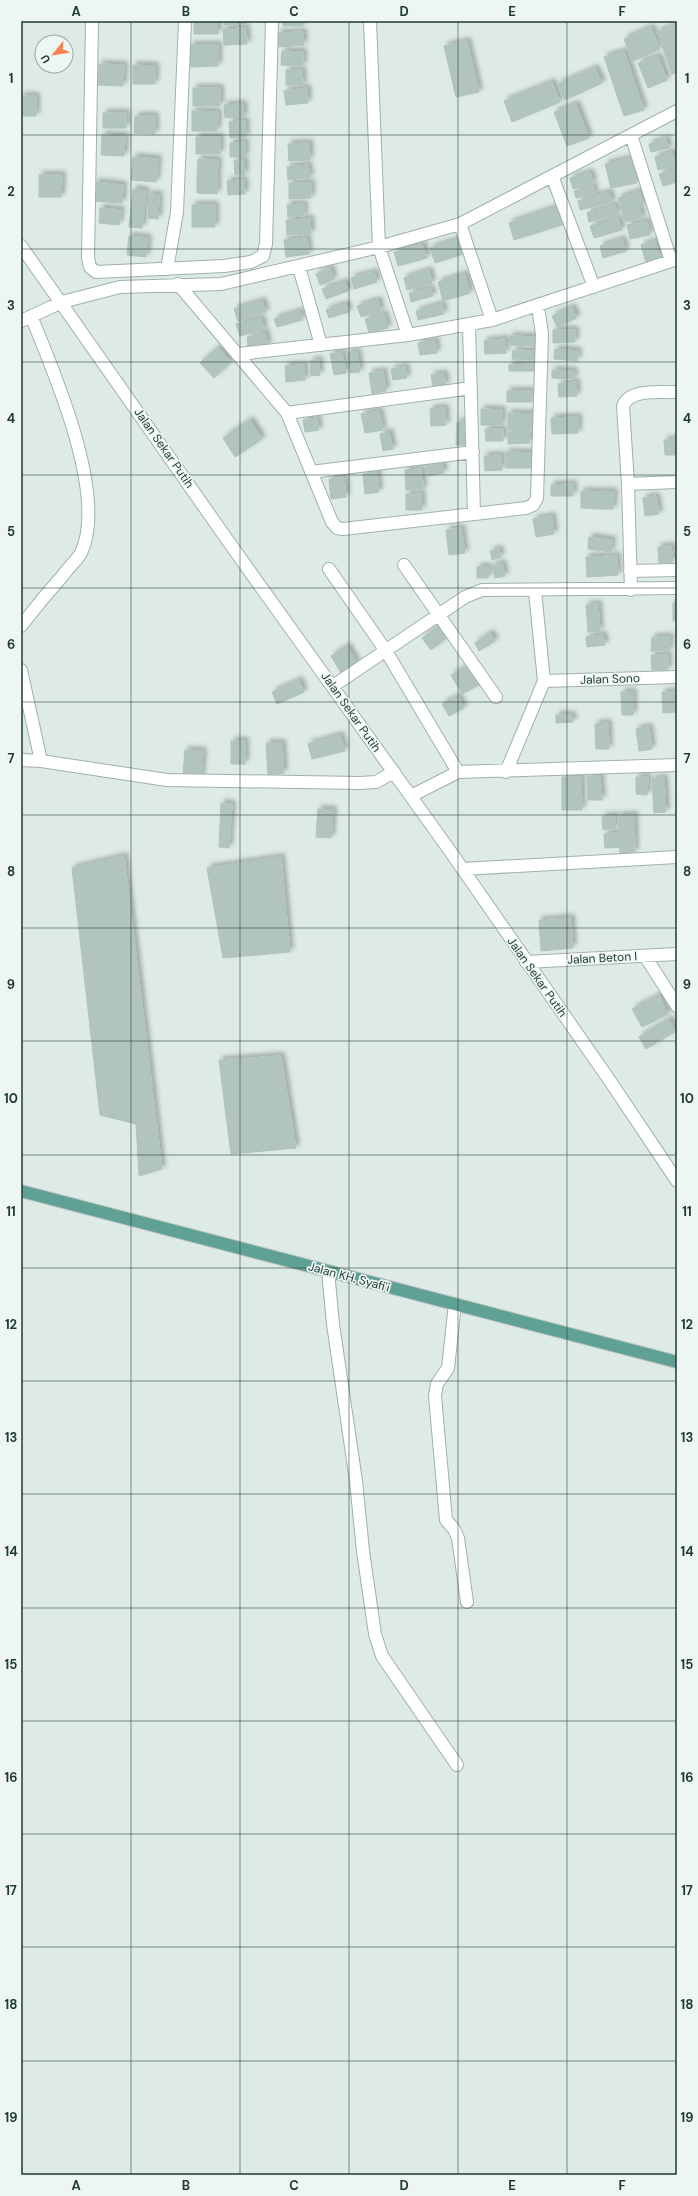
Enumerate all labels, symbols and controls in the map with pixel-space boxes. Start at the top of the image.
text: A [71,3,81,20]
text: B [182,3,190,20]
text: C [289,3,299,20]
text: D [399,3,409,20]
text: E [508,3,516,20]
text: F [618,3,626,20]
north arrow [34,34,74,74]
text: U [37,52,53,66]
text: 1 [9,70,13,87]
text: 1 [685,70,689,87]
text: 2 [7,183,15,200]
text: 2 [683,183,691,200]
text: 3 [7,297,15,314]
text: 3 [683,297,691,314]
street label: Jalan Sekar Putih [130,405,198,491]
text: 4 [7,410,15,427]
text: 4 [683,410,691,427]
text: 5 [7,523,15,540]
text: 5 [683,523,691,540]
text: 6 [7,636,15,653]
text: 6 [683,636,691,653]
street label: Jalan Sekar Putih [317,669,385,755]
street label: Jalan Sono [580,670,640,688]
text: 7 [8,750,15,767]
text: 7 [684,750,691,767]
text: 8 [7,863,15,880]
text: 8 [683,863,691,880]
street label: Jalan Sekar Putih [503,934,571,1020]
street label: Jalan Beton I [567,948,637,968]
text: 9 [7,976,15,993]
text: 9 [683,976,691,993]
text: 10 [4,1090,18,1107]
text: 10 [680,1090,694,1107]
text: 11 [6,1203,16,1220]
text: 11 [682,1203,692,1220]
street label: Jalan KH. Syafi'i [306,1258,392,1296]
text: 12 [5,1316,17,1333]
text: 12 [681,1316,693,1333]
text: 13 [5,1429,17,1446]
text: 13 [681,1429,693,1446]
text: 14 [4,1543,18,1560]
text: 14 [680,1543,694,1560]
text: 15 [5,1656,17,1673]
text: 15 [681,1656,693,1673]
text: 16 [5,1769,17,1786]
text: 16 [681,1769,693,1786]
text: 17 [5,1882,17,1899]
text: 17 [681,1882,693,1899]
text: 18 [5,1996,17,2013]
text: 18 [681,1996,693,2013]
text: 19 [5,2109,18,2126]
text: 19 [681,2109,694,2126]
text: A [71,2177,81,2194]
text: B [182,2177,190,2194]
text: C [289,2177,299,2194]
text: D [399,2177,409,2194]
text: E [508,2177,516,2194]
text: F [618,2177,626,2194]

